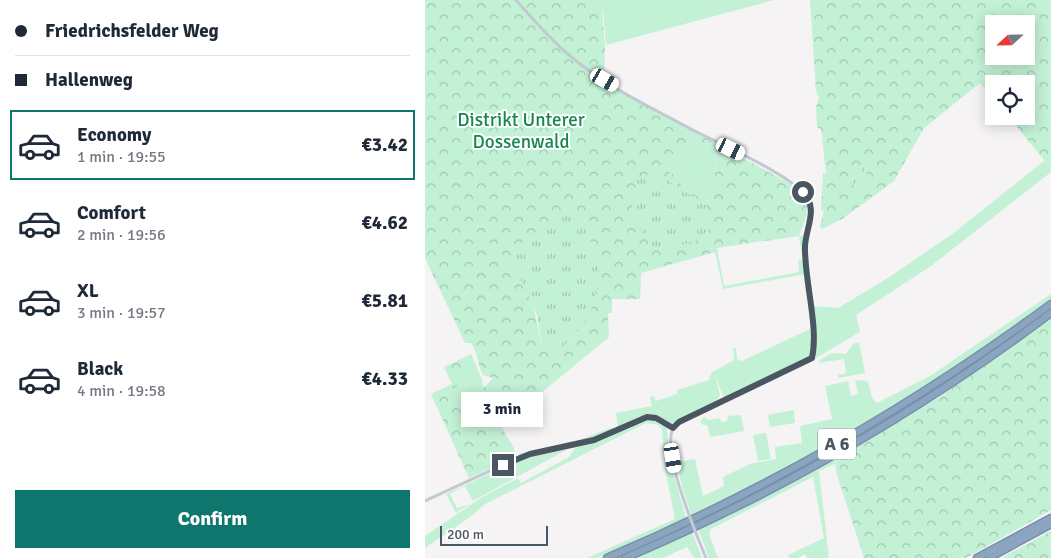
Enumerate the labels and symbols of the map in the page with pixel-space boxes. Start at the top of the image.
north arrow [985,15,1035,65]
car [588,66,621,94]
park label: Distrikt Unterer Dossenwald [457,108,585,154]
car [714,136,747,162]
route start [792,181,814,203]
callout: 3 min [462,392,544,428]
road number: A 6 [818,428,856,459]
car [663,442,682,474]
route end [492,454,514,476]
scale bar [440,523,547,546]

